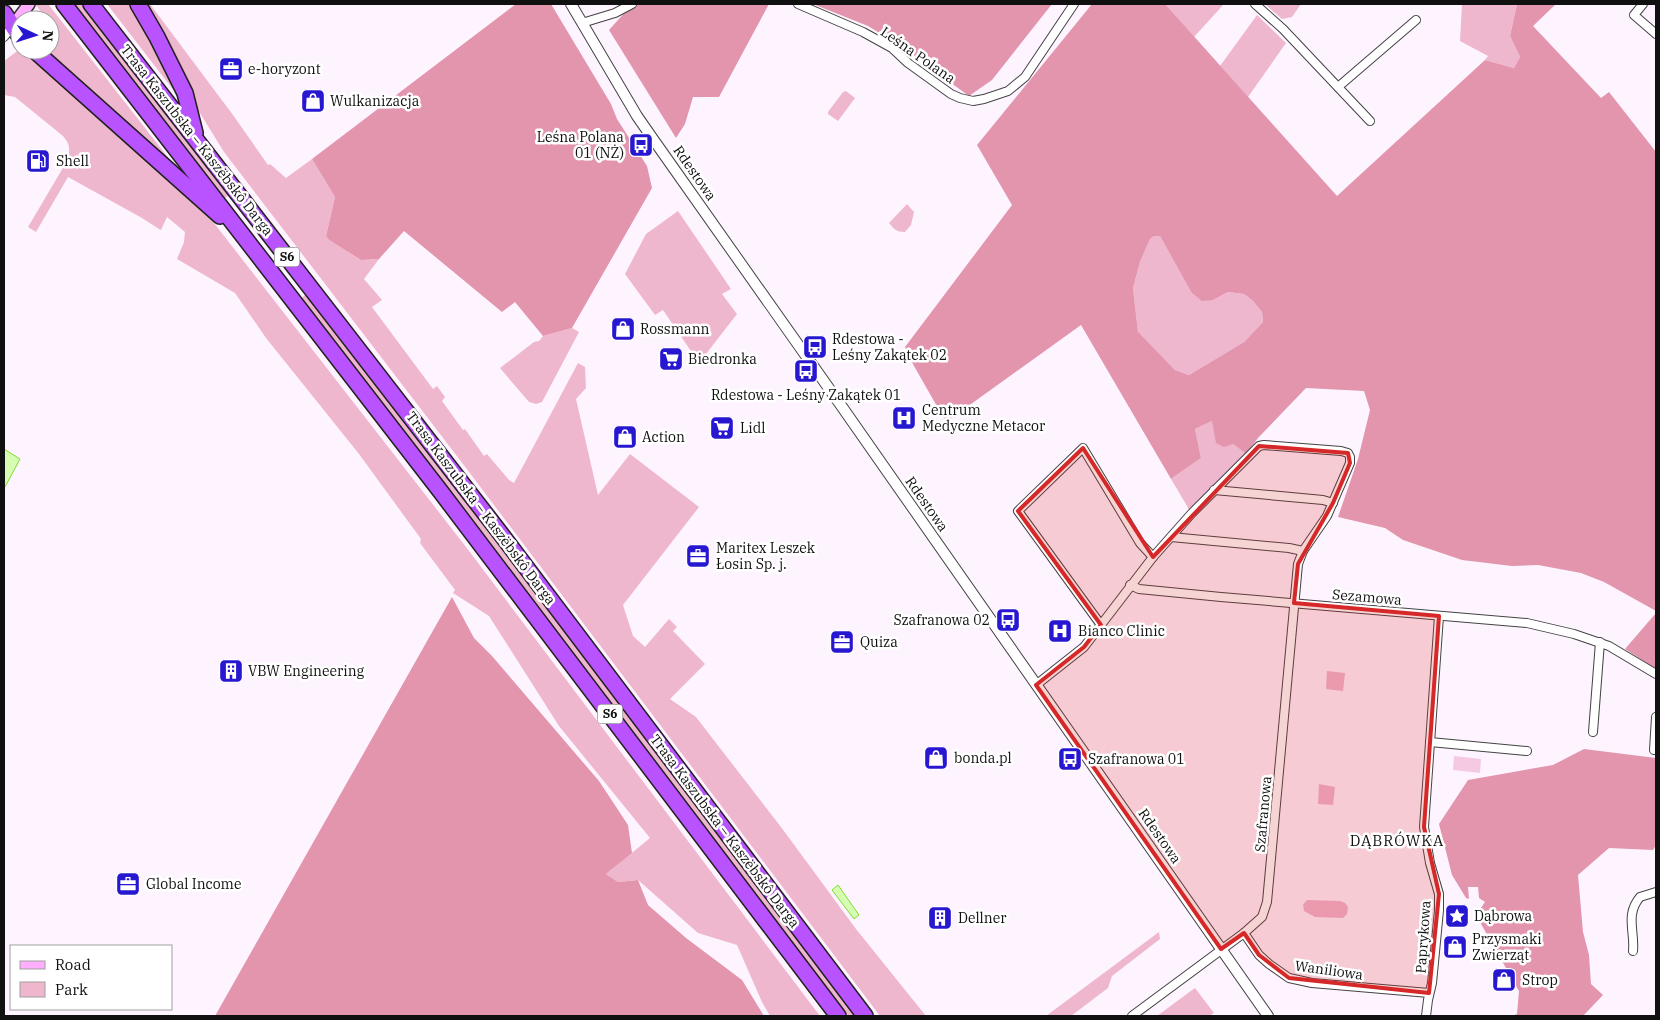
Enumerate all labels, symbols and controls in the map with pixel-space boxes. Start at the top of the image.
north arrow [10,10,60,60]
street label: Leśna Polana [877,23,959,88]
text: N [39,30,57,42]
street label: Trasa Kaszubska – Kaszëbskô Darga [117,41,277,239]
office icon: e-horyzont [218,56,244,82]
place label: e-horyzont [248,60,321,78]
shop icon: Wulkanizacja [300,88,326,114]
place label: Wulkanizacja [330,92,420,110]
place label: Leśna Polana 01 (NŻ) [537,128,624,162]
bus stop icon: Leśna Polana 01 (NŻ) [628,132,654,158]
street label: Rdestowa [670,142,721,204]
fuel station icon: Shell [25,148,51,174]
place label: Shell [56,152,89,170]
road number: S6 [274,248,300,266]
shop icon: Rossmann [610,316,636,342]
place label: Rossmann [640,320,710,338]
place label: Rdestowa - Leśny Zakątek 02 [832,330,947,364]
bus stop icon: Rdestowa - Leśny Zakątek 02 [802,334,828,360]
supermarket icon: Biedronka [658,346,684,372]
place label: Biedronka [688,350,757,368]
bus stop icon: Rdestowa - Leśny Zakątek 01 [793,358,819,384]
place label: Rdestowa - Leśny Zakątek 01 [711,386,901,404]
place label: Centrum Medyczne Metacor [922,401,1046,435]
hospital icon: Centrum Medyczne Metacor [891,405,917,431]
street label: Trasa Kaszubska – Kaszëbskô Darga [402,408,560,609]
supermarket icon: Lidl [709,415,735,441]
place label: Lidl [740,419,765,437]
shop icon: Action [612,424,638,450]
place label: Action [642,428,685,446]
street label: Rdestowa [902,473,953,535]
place label: Maritex Leszek Łosin Sp. j. [716,539,816,573]
office icon: Maritex Leszek Łosin Sp. j. [685,543,711,569]
street label: Sezamowa [1331,585,1403,609]
bus stop icon: Szafranowa 02 [995,607,1021,633]
place label: Szafranowa 02 [893,611,990,629]
hospital icon: Bianco Clinic [1047,618,1073,644]
place label: Bianco Clinic [1078,622,1165,640]
office icon: Quiza [829,629,855,655]
place label: Quiza [860,633,898,651]
building icon: VBW Engineering [218,658,244,684]
place label: VBW Engineering [248,662,365,680]
road number: S6 [598,704,622,724]
street label: Trasa Kaszubska – Kaszëbskô Darga [646,731,804,932]
shop icon: bonda.pl [923,745,949,771]
bus stop icon: Szafranowa 01 [1057,746,1083,772]
place label: bonda.pl [954,749,1012,767]
place label: Szafranowa 01 [1088,750,1185,768]
street label: Szafranowa [1251,775,1275,853]
street label: Rdestowa [1135,805,1186,867]
district label: DĄBRÓWKA [1350,831,1444,850]
office icon: Global Income [115,871,141,897]
place label: Global Income [146,875,241,893]
street label: Paprykowa [1411,900,1435,974]
place icon: Dąbrowa [1444,903,1470,929]
building icon: Dellner [927,905,953,931]
place label: Dąbrowa [1474,907,1533,925]
place label: Dellner [958,909,1007,927]
place label: Przysmaki Zwierząt [1472,930,1542,964]
shop icon: Przysmaki Zwierząt [1442,934,1468,960]
legend [10,945,172,1010]
text: Road [55,955,91,974]
street label: Waniliowa [1294,956,1365,984]
shop icon: Strop [1491,967,1517,993]
place label: Strop [1522,971,1558,989]
text: Park [55,980,88,999]

